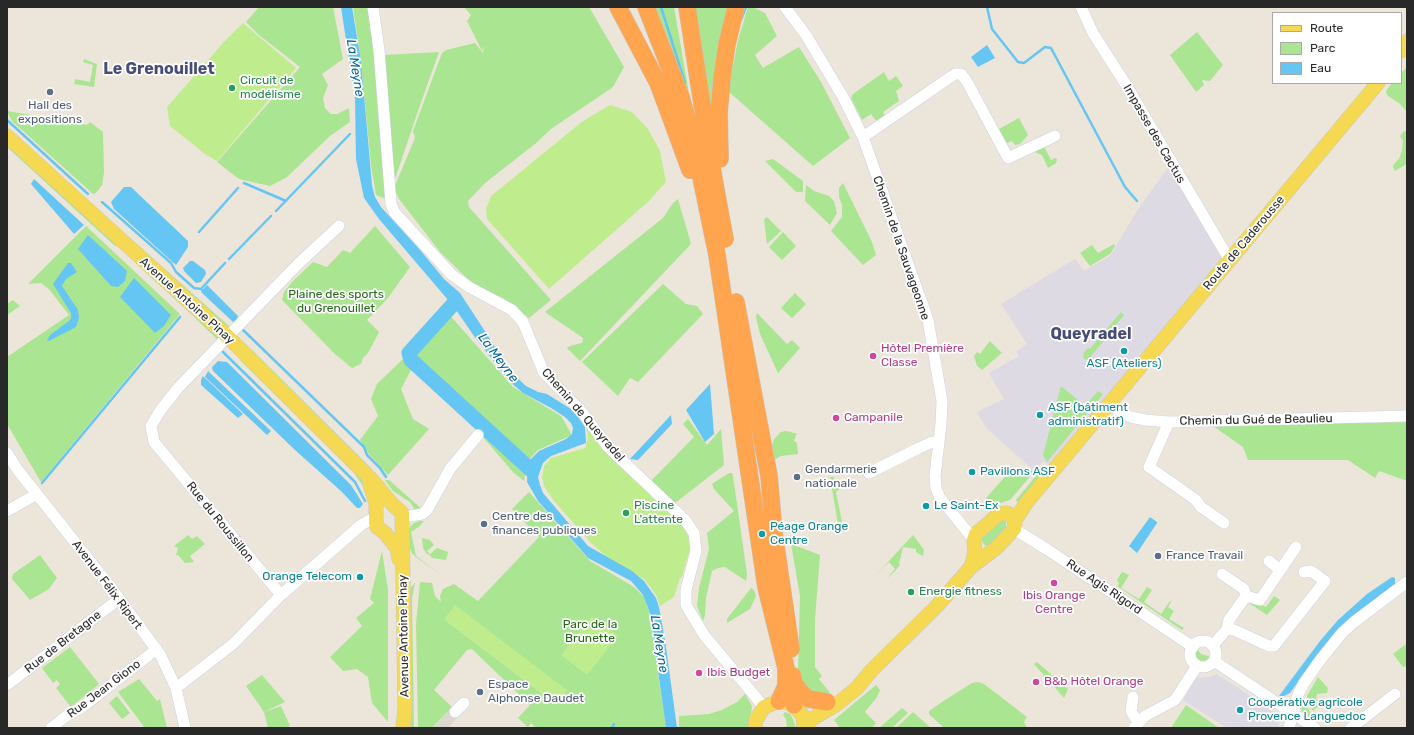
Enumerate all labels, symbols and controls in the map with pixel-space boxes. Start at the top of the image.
legend [1272,12,1402,84]
text: Route [1310,21,1343,35]
water label: La Meyne [343,38,367,98]
text: Parc [1310,41,1335,55]
district label: Le Grenouillet [103,59,215,79]
text: Eau [1310,61,1331,75]
place label: Circuit de modélisme [240,74,301,102]
street label: Impasse des Cactus [1120,82,1188,186]
marker: Circuit de modélisme [227,83,237,93]
marker: Hall des expositions [45,87,55,97]
place label: Hall des expositions [18,99,82,127]
street label: Chemin de la Sauvageonne [870,174,932,322]
street label: Route de Caderousse [1200,193,1288,293]
street label: Avenue Antoine Pinay [137,255,237,347]
park label: Plaine des sports du Grenouillet [288,288,384,316]
district label: Queyradel [1050,324,1132,344]
water label: La Meyne [474,330,522,386]
place label: Hôtel Première Classe [881,342,964,370]
marker: ASF (Ateliers) [1119,346,1129,356]
marker: Hôtel Première Classe [868,351,878,361]
place label: ASF (Ateliers) [1086,357,1162,371]
street label: Chemin de Queyradel [539,365,627,465]
place label: ASF (bâtiment administratif) [1048,401,1128,429]
marker: ASF (bâtiment administratif) [1035,410,1045,420]
place label: Campanile [844,411,903,425]
street label: Chemin du Gué de Beaulieu [1179,411,1333,429]
marker: Campanile [831,413,841,423]
place label: Gendarmerie nationale [805,463,877,491]
place label: Pavillons ASF [980,465,1055,479]
marker: Pavillons ASF [967,467,977,477]
marker: Gendarmerie nationale [792,472,802,482]
street label: Rue du Roussillon [183,479,257,565]
place label: Piscine L'attente [634,499,683,527]
place label: Le Saint-Ex [934,499,999,513]
marker: Le Saint-Ex [921,501,931,511]
marker: Piscine L'attente [621,508,631,518]
place label: Centre des finances publiques [492,510,597,538]
marker: Centre des finances publiques [479,519,489,529]
place label: Péage Orange Centre [770,520,848,548]
marker: Péage Orange Centre [757,529,767,539]
street label: Avenue Félix Ripert [69,538,145,632]
place label: France Travail [1166,549,1243,563]
marker: France Travail [1153,551,1163,561]
street label: Rue Agis Rigord [1063,556,1145,618]
place label: Orange Telecom [262,570,352,584]
marker: Orange Telecom [355,572,365,582]
street label: Avenue Antoine Pinay [396,575,412,697]
marker: Ibis Orange Centre [1049,578,1059,588]
place label: Energie fitness [919,585,1002,599]
marker: Energie fitness [906,587,916,597]
place label: Ibis Orange Centre [1023,589,1085,617]
street label: Rue de Bretagne [22,608,104,676]
water label: La Meyne [647,614,671,674]
park label: Parc de la Brunette [563,618,617,646]
street label: Rue Jean Giono [65,657,143,721]
place label: Ibis Budget [707,666,770,680]
marker: Ibis Budget [694,668,704,678]
place label: B&b Hôtel Orange [1044,675,1143,689]
marker: B&b Hôtel Orange [1031,677,1041,687]
place label: Espace Alphonse Daudet [488,678,584,706]
marker: Espace Alphonse Daudet [475,687,485,697]
place label: Coopérative agricole Provence Languedoc [1248,696,1366,724]
marker: Coopérative agricole Provence Languedoc [1235,705,1245,715]

